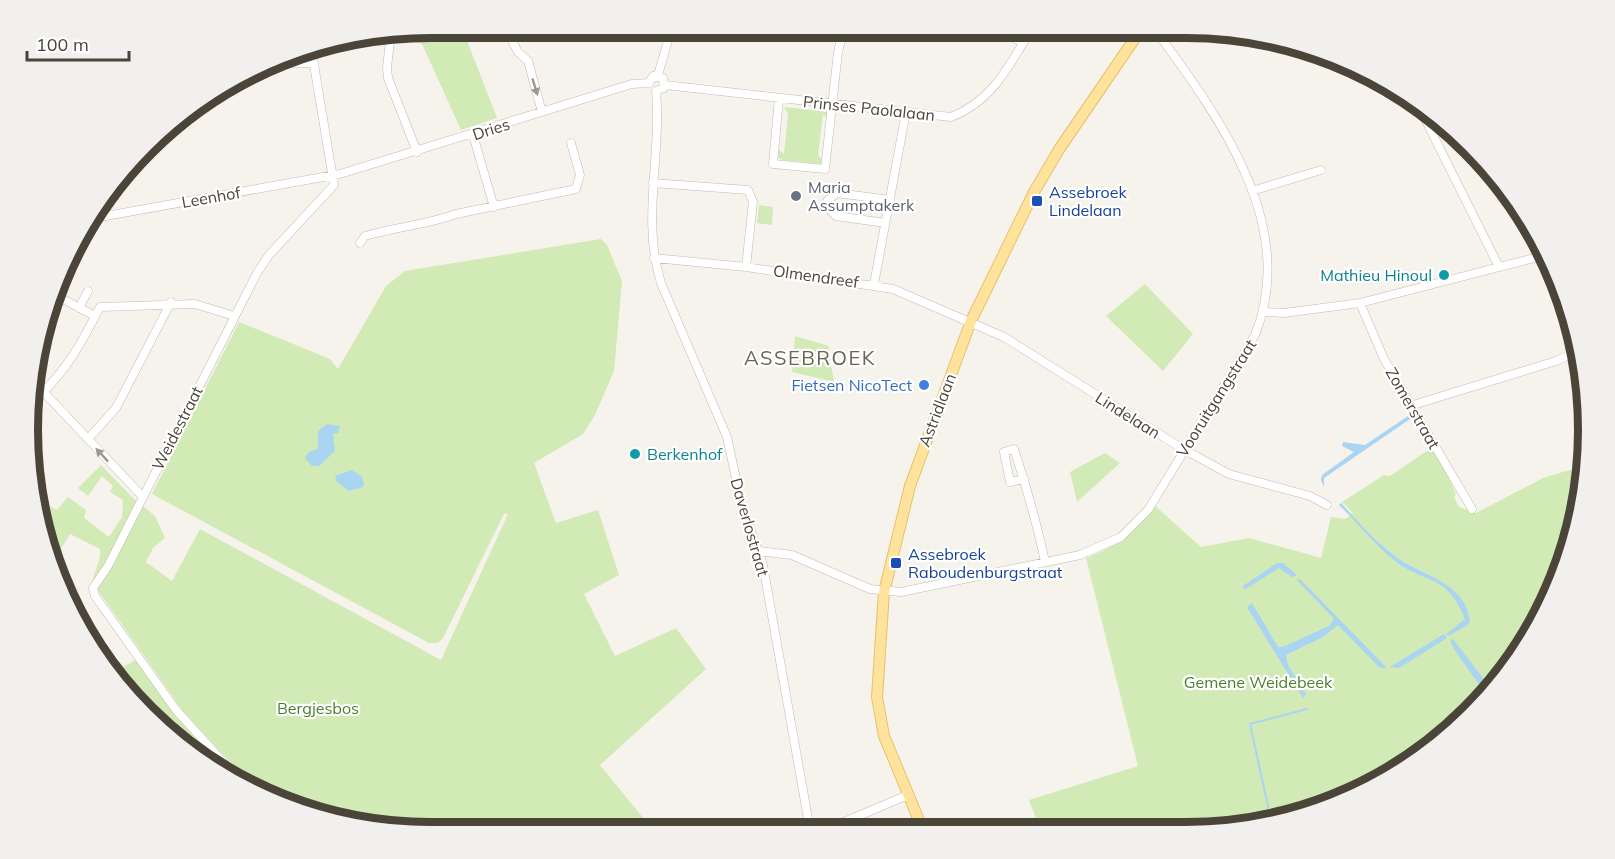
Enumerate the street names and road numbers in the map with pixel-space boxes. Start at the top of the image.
street label: Prinses Paolalaan [802,91,936,125]
street label: Dries [470,114,512,144]
street label: Leenhof [180,182,243,212]
street label: Olmendreef [772,260,861,292]
street label: Vooruitgangstraat [1172,335,1260,461]
street label: Zomerstraat [1382,364,1445,453]
street label: Astridlaan [914,371,960,449]
street label: Weidestraat [147,382,207,473]
street label: Lindelaan [1092,387,1164,443]
street label: Daverlostraat [726,476,774,579]

